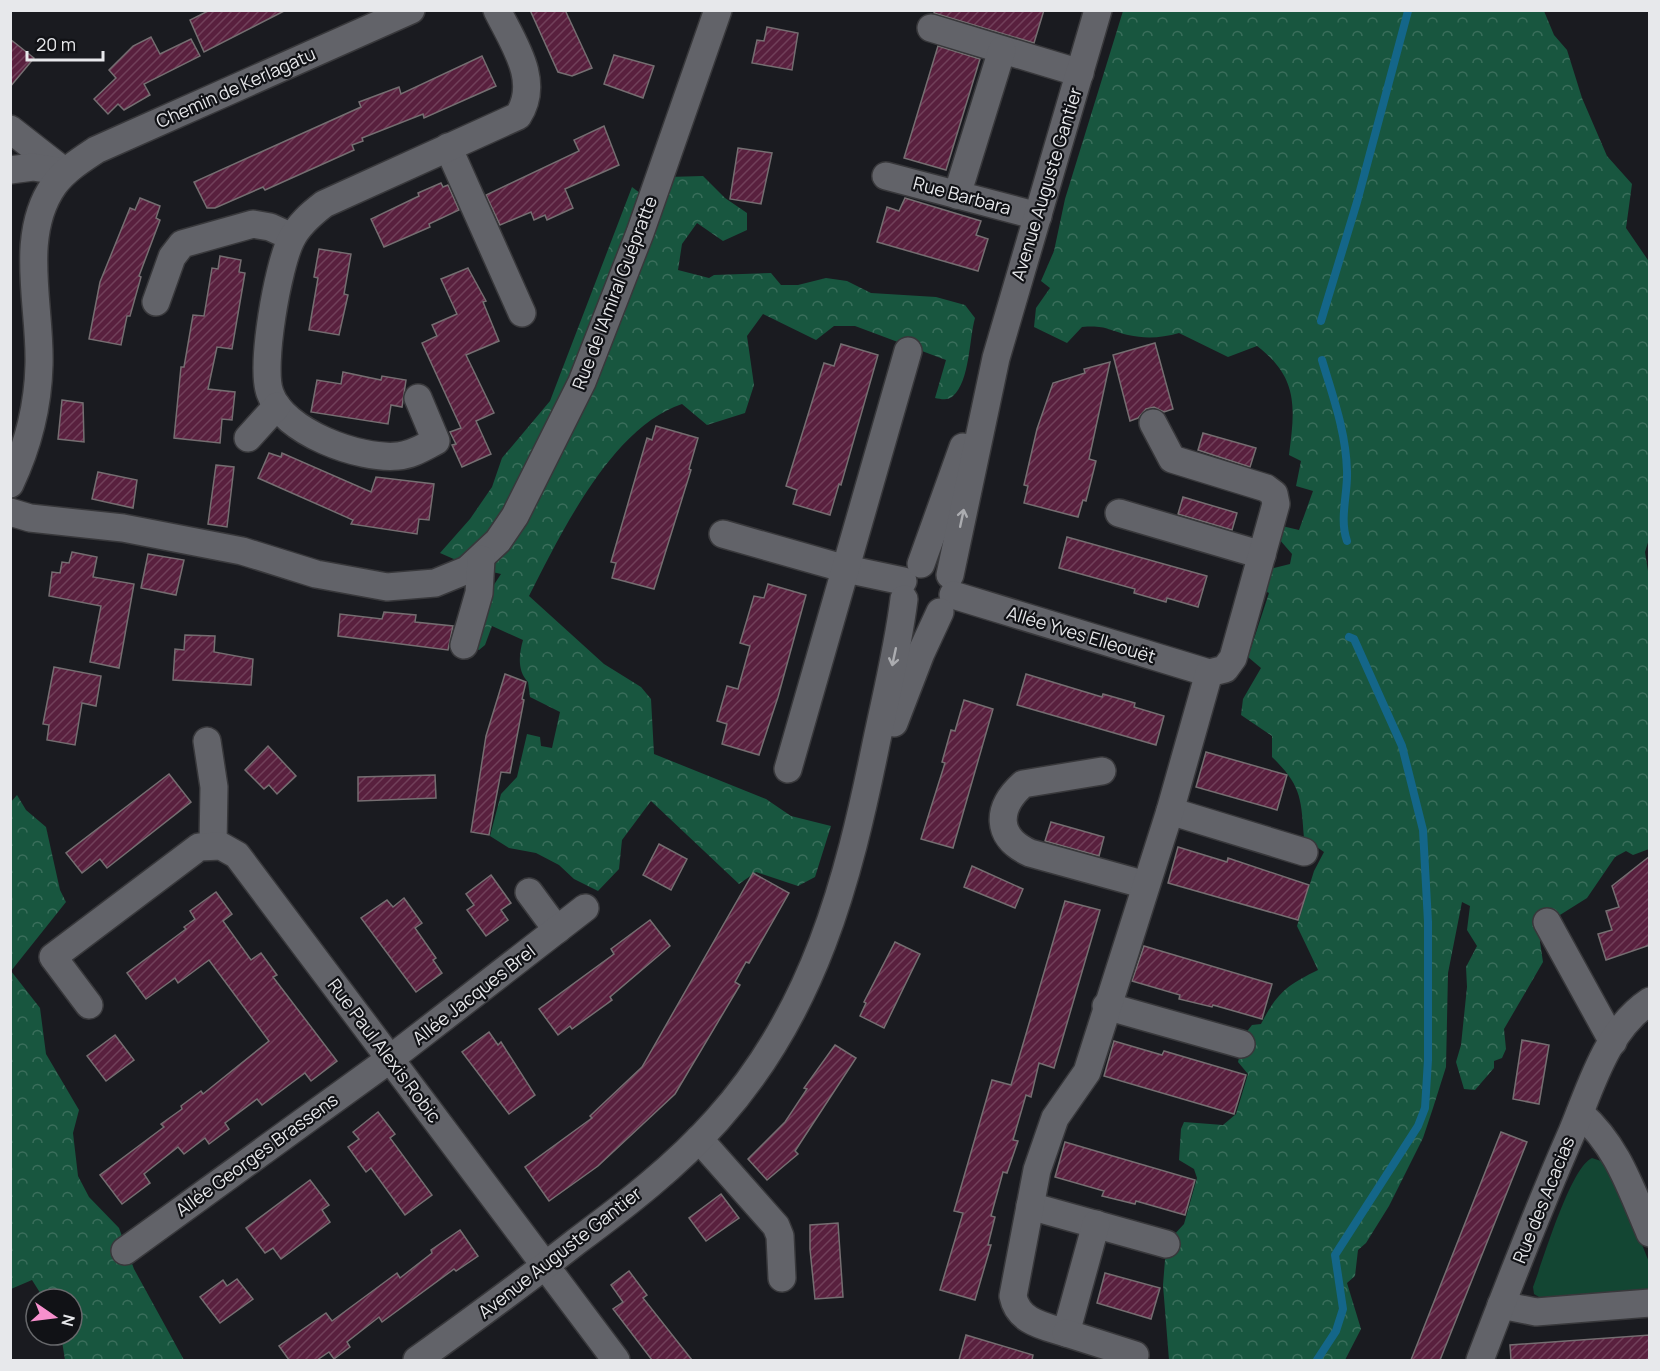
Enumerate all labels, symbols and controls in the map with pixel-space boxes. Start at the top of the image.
scale bar [27,24,104,62]
text: 20 m [36,32,76,56]
street label: Chemin de Kerlagatu [152,41,319,133]
street label: Avenue Auguste Gantier [1005,84,1087,283]
street label: Rue Barbara [911,170,1014,220]
street label: Rue de l'Amiral Guépratte [566,192,662,393]
one-way arrow [957,509,968,528]
street label: Allée Yves Elleouët [1004,600,1159,668]
one-way arrow [888,647,899,666]
street label: Allée Jacques Brel [407,939,540,1050]
street label: Rue Paul Alexis Robic [323,974,447,1127]
street label: Allée Georges Brassens [170,1087,342,1221]
street label: Rue des Acacias [1507,1133,1579,1267]
street label: Avenue Auguste Gantier [473,1181,646,1324]
north arrow [24,1287,84,1347]
text: N [56,1312,81,1329]

